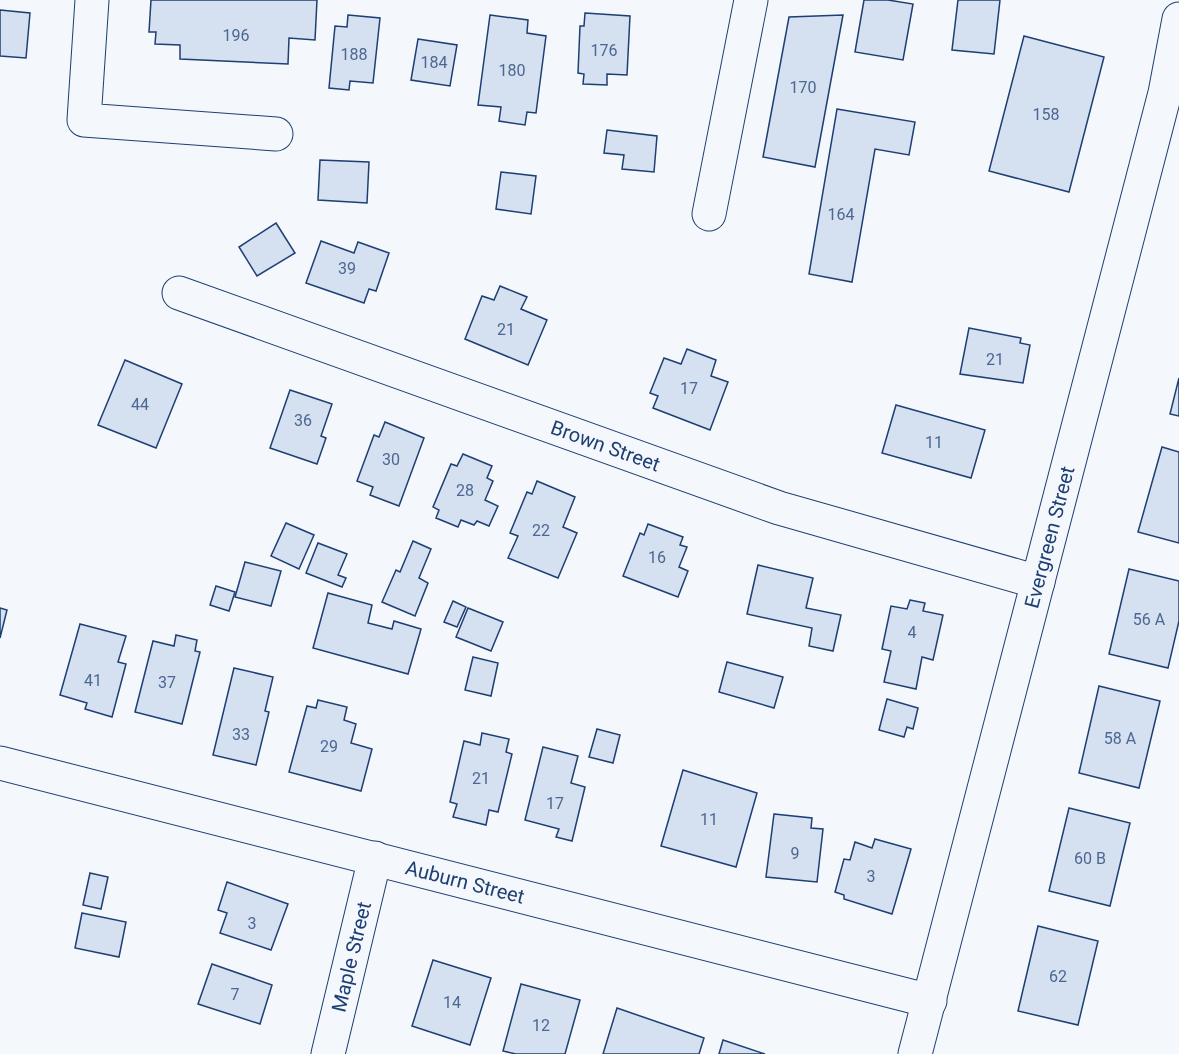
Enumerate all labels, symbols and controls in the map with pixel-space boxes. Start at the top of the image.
house number: 196 [223,26,249,45]
house number: 176 [591,41,617,60]
house number: 188 [341,45,367,64]
house number: 184 [421,53,447,72]
house number: 180 [499,61,525,80]
house number: 170 [790,78,816,97]
house number: 158 [1033,105,1059,124]
house number: 164 [828,205,854,224]
house number: 39 [338,259,356,278]
house number: 21 [497,320,515,339]
house number: 21 [986,350,1004,369]
house number: 17 [680,379,698,398]
house number: 44 [131,395,149,414]
house number: 36 [294,411,312,430]
street label: Brown Street [548,415,663,476]
house number: 11 [925,433,943,452]
house number: 30 [382,450,400,469]
street label: Evergreen Street [1019,464,1079,611]
house number: 28 [456,481,474,500]
house number: 22 [532,521,550,540]
house number: 16 [648,548,666,567]
house number: 56 A [1133,610,1166,629]
house number: 4 [908,623,917,642]
house number: 41 [84,671,102,690]
house number: 37 [158,673,176,692]
house number: 33 [232,725,250,744]
house number: 58 A [1104,729,1137,748]
house number: 29 [320,737,338,756]
house number: 21 [472,769,490,788]
house number: 17 [546,794,564,813]
house number: 11 [700,810,718,829]
house number: 9 [791,844,800,863]
house number: 60 B [1074,849,1106,868]
street label: Auburn Street [403,855,527,909]
house number: 3 [867,867,876,886]
street label: Maple Street [326,899,376,1014]
house number: 3 [248,914,257,933]
house number: 62 [1049,967,1067,986]
house number: 7 [231,985,240,1004]
house number: 14 [443,993,461,1012]
house number: 12 [532,1016,550,1035]

